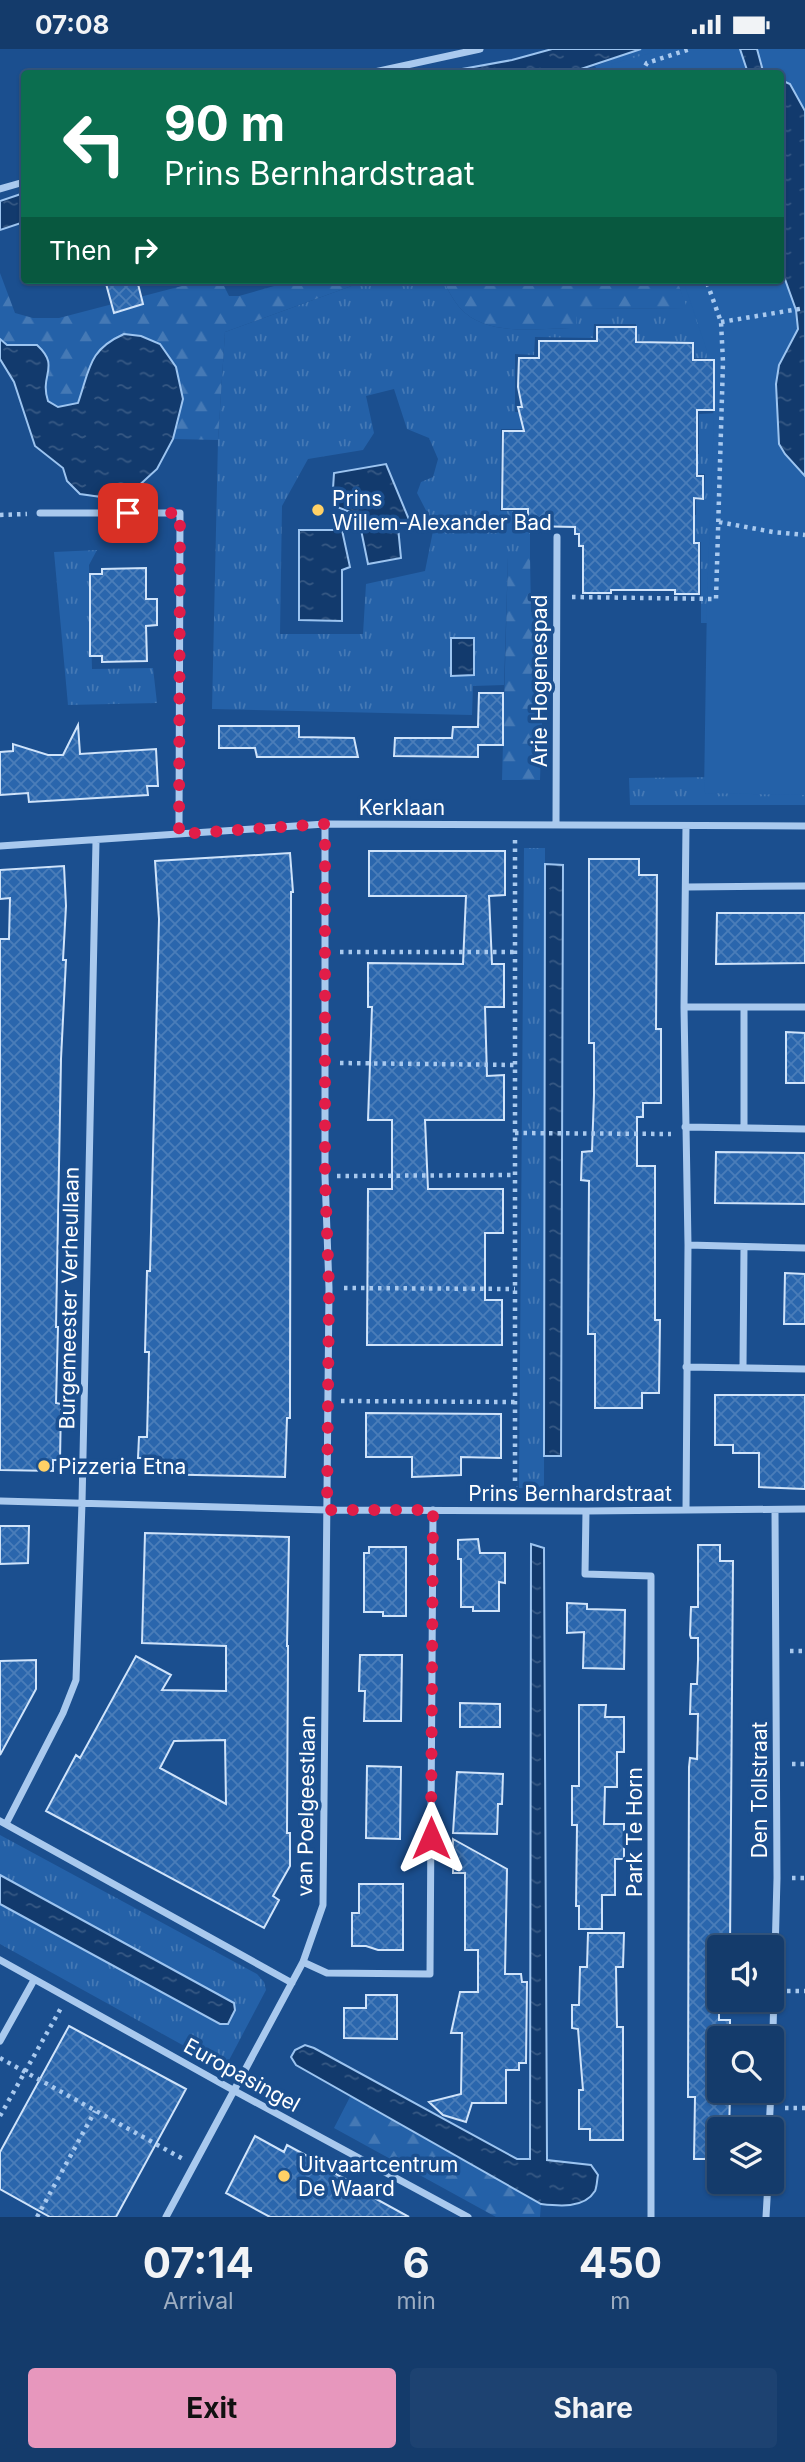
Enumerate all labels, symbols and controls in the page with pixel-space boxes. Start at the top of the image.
text: 07:08 [35,9,109,40]
text: 90 m [164,94,285,153]
icon: left [49,98,140,189]
text: Prins Bernhardstraat [164,154,474,193]
icon: right [126,231,164,269]
text: Then [49,235,112,266]
pin [98,483,158,543]
place label: Prins Willem-Alexander Bad [332,486,552,535]
icon: arrive [109,494,147,532]
marker: Prins Willem-Alexander Bad [310,502,326,518]
street label: Arie Hogenespad [527,595,552,767]
street label: Kerklaan [359,795,445,820]
street label: Burgemeester Verheullaan [54,1166,84,1430]
place label: Pizzeria Etna [58,1454,186,1479]
marker: Pizzeria Etna [36,1458,52,1474]
street label: Prins Bernhardstraat [468,1481,672,1506]
street label: van Poelgeestlaan [292,1715,320,1897]
street label: Den Tollstraat [747,1722,772,1858]
street label: Park Te Horn [622,1767,647,1897]
position arrow [394,1801,468,1875]
map controls [707,1935,784,2194]
button: sound [707,1935,784,2012]
button: search [707,2026,784,2103]
street label: Europasingel [180,2033,304,2117]
button: layers [707,2117,784,2194]
place label: Uitvaartcentrum De Waard [298,2152,458,2201]
marker: Uitvaartcentrum De Waard [276,2168,292,2184]
text: 07:14 [143,2237,254,2288]
text: 6 [403,2237,430,2288]
text: 450 [579,2237,662,2288]
text: Arrival [163,2287,234,2315]
text: min [397,2287,436,2315]
text: m [610,2287,630,2315]
button: Exit [28,2368,396,2448]
button: Share [410,2368,777,2448]

